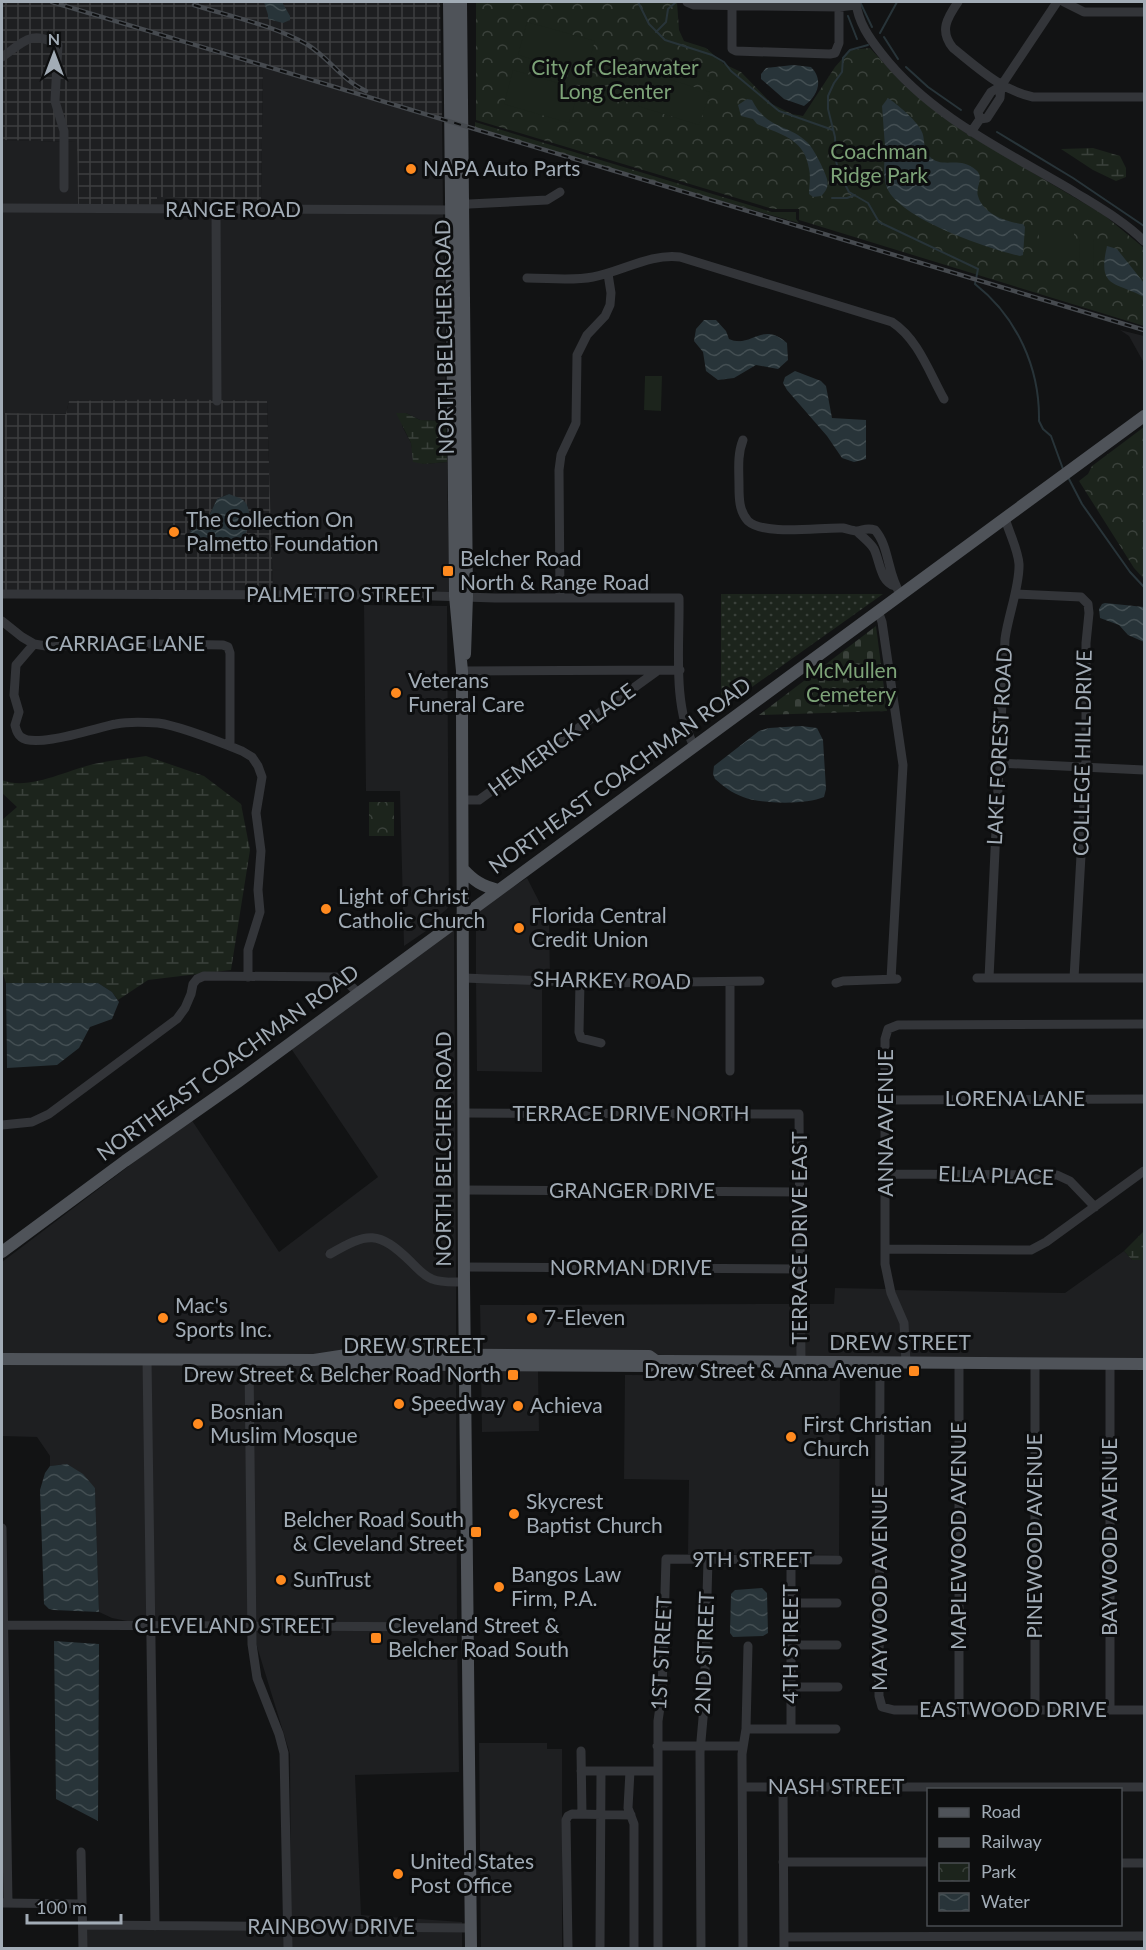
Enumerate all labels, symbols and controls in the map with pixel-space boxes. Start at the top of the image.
north arrow [24,24,84,84]
text: N [48,29,60,48]
park label: City of Clearwater Long Center [531,54,699,103]
park label: Coachman Ridge Park [830,138,928,187]
place label: NAPA Auto Parts [423,155,580,180]
marker: NAPA Auto Parts [404,162,418,176]
street label: RANGE ROAD [165,196,301,221]
street label: NORTH BELCHER ROAD [429,219,458,455]
place label: The Collection On Palmetto Foundation [186,506,378,555]
marker: The Collection On Palmetto Foundation [167,525,181,539]
place label: Belcher Road North & Range Road [460,545,649,594]
marker: Belcher Road North & Range Road [441,564,455,578]
street label: PALMETTO STREET [246,581,435,606]
street label: CARRIAGE LANE [45,630,205,655]
street label: LAKE FOREST ROAD [981,646,1016,846]
street label: COLLEGE HILL DRIVE [1067,650,1096,856]
park label: McMullen Cemetery [805,657,897,706]
place label: Veterans Funeral Care [408,667,525,716]
street label: NORTHEAST COACHMAN ROAD [483,671,755,878]
street label: HEMERICK PLACE [483,677,639,800]
marker: Veterans Funeral Care [389,686,403,700]
place label: Light of Christ Catholic Church [338,883,485,932]
marker: Light of Christ Catholic Church [319,902,333,916]
place label: Florida Central Credit Union [531,902,667,951]
marker: Florida Central Credit Union [512,921,526,935]
street label: NORTHEAST COACHMAN ROAD [91,958,363,1165]
street label: SHARKEY ROAD [533,966,691,993]
street label: NORTH BELCHER ROAD [430,1031,455,1267]
street label: ANNA AVENUE [872,1049,897,1197]
street label: LORENA LANE [945,1085,1085,1110]
street label: TERRACE DRIVE NORTH [513,1100,749,1125]
street label: TERRACE DRIVE EAST [786,1131,811,1345]
street label: ELLA PLACE [938,1160,1054,1189]
street label: GRANGER DRIVE [549,1177,715,1202]
street label: NORMAN DRIVE [550,1254,712,1279]
place label: Mac's Sports Inc. [175,1292,272,1341]
place label: 7-Eleven [544,1304,625,1329]
marker: Mac's Sports Inc. [156,1311,170,1325]
marker: 7-Eleven [525,1311,539,1325]
street label: DREW STREET [829,1329,971,1354]
street label: DREW STREET [343,1332,485,1357]
place label: Drew Street & Anna Avenue [644,1357,902,1382]
place label: Drew Street & Belcher Road North [183,1361,501,1386]
marker: Drew Street & Anna Avenue [907,1364,921,1378]
marker: Drew Street & Belcher Road North [506,1368,520,1382]
place label: Speedway [411,1390,505,1415]
place label: Achieva [530,1392,603,1417]
marker: Speedway [392,1397,406,1411]
place label: Bosnian Muslim Mosque [210,1398,357,1447]
marker: Achieva [511,1399,525,1413]
place label: First Christian Church [803,1411,932,1460]
marker: Bosnian Muslim Mosque [191,1417,205,1431]
street label: MAPLEWOOD AVENUE [945,1422,970,1650]
marker: First Christian Church [784,1430,798,1444]
street label: PINEWOOD AVENUE [1021,1433,1046,1639]
street label: BAYWOOD AVENUE [1096,1438,1121,1636]
street label: MAYWOOD AVENUE [866,1487,891,1691]
place label: Skycrest Baptist Church [526,1488,663,1537]
place label: Belcher Road South & Cleveland Street [283,1506,464,1555]
marker: Skycrest Baptist Church [507,1507,521,1521]
marker: Belcher Road South & Cleveland Street [469,1525,483,1539]
street label: 9TH STREET [692,1546,812,1571]
place label: Bangos Law Firm, P.A. [511,1561,622,1610]
place label: SunTrust [293,1566,372,1591]
marker: SunTrust [274,1573,288,1587]
marker: Bangos Law Firm, P.A. [492,1580,506,1594]
street label: 4TH STREET [777,1584,802,1704]
street label: 2ND STREET [689,1590,718,1715]
street label: 1ST STREET [645,1595,676,1711]
street label: CLEVELAND STREET [134,1612,334,1637]
place label: Cleveland Street & Belcher Road South [388,1612,569,1661]
marker: Cleveland Street & Belcher Road South [369,1631,383,1645]
street label: EASTWOOD DRIVE [919,1696,1107,1721]
street label: NASH STREET [768,1773,905,1798]
legend [927,1788,1122,1926]
text: Road [981,1800,1021,1822]
text: Railway [981,1830,1042,1852]
place label: United States Post Office [410,1848,534,1897]
text: Park [981,1860,1017,1882]
marker: United States Post Office [391,1867,405,1881]
scale bar [27,1887,122,1925]
text: Water [981,1890,1030,1912]
text: 100 m [36,1896,87,1918]
street label: RAINBOW DRIVE [247,1913,415,1938]

